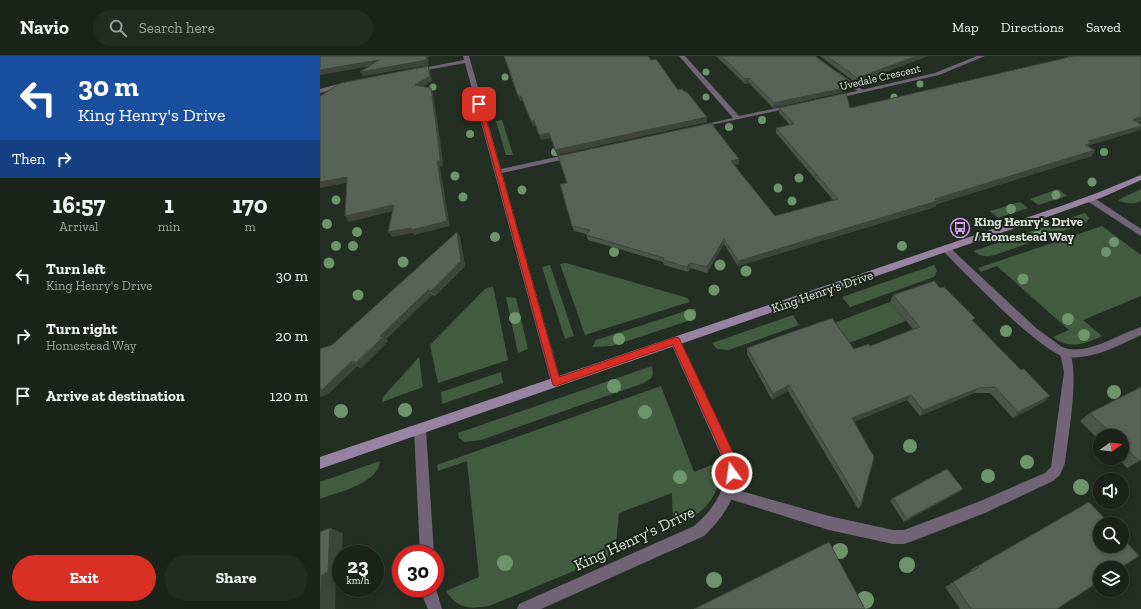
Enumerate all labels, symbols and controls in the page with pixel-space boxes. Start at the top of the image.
search box [93,10,373,46]
text: Navio [20,16,69,39]
icon: search [107,17,129,39]
text: Search here [139,19,215,37]
text: Map [952,19,979,36]
text: Directions [1001,19,1064,36]
text: Saved [1086,19,1121,36]
street label: Uvedale Crescent [838,62,923,93]
text: 30 m [78,70,139,103]
icon: left [12,72,64,124]
pin [462,87,496,121]
icon: arrive [468,93,490,115]
text: King Henry's Drive [78,104,225,126]
icon: right [53,148,75,170]
text: Then [12,150,45,168]
text: 16:57 [52,190,105,219]
text: 1 [164,190,174,219]
text: 170 [233,190,268,219]
place label: King Henry's Drive / Homestead Way [974,214,1084,244]
bus stop icon: King Henry's Drive / Homestead Way [949,217,971,239]
text: Arrival [59,219,99,234]
text: min [158,219,180,234]
text: m [244,219,256,234]
text: Turn left [46,260,106,278]
icon: left [12,265,34,287]
text: 30 m [276,267,308,285]
street label: King Henry's Drive [769,267,875,316]
text: King Henry's Drive [46,278,152,293]
text: Turn right [46,320,117,338]
icon: right [12,325,34,347]
text: 20 m [275,327,308,345]
text: Homestead Way [46,338,136,353]
icon: arrive [12,385,34,407]
text: Arrive at destination [46,387,185,405]
text: 120 m [270,387,308,405]
north arrow [1093,429,1129,465]
map controls [1093,429,1129,597]
position arrow [711,452,753,494]
button: sound [1093,473,1129,509]
street label: King Henry's Drive [571,502,698,575]
button: search [1093,517,1129,553]
speed limit sign: 30 [392,545,444,597]
text: 23 [347,554,369,578]
button: Exit [12,555,156,601]
button: Share [164,555,308,601]
button: layers [1093,561,1129,597]
text: km/h [347,575,369,587]

